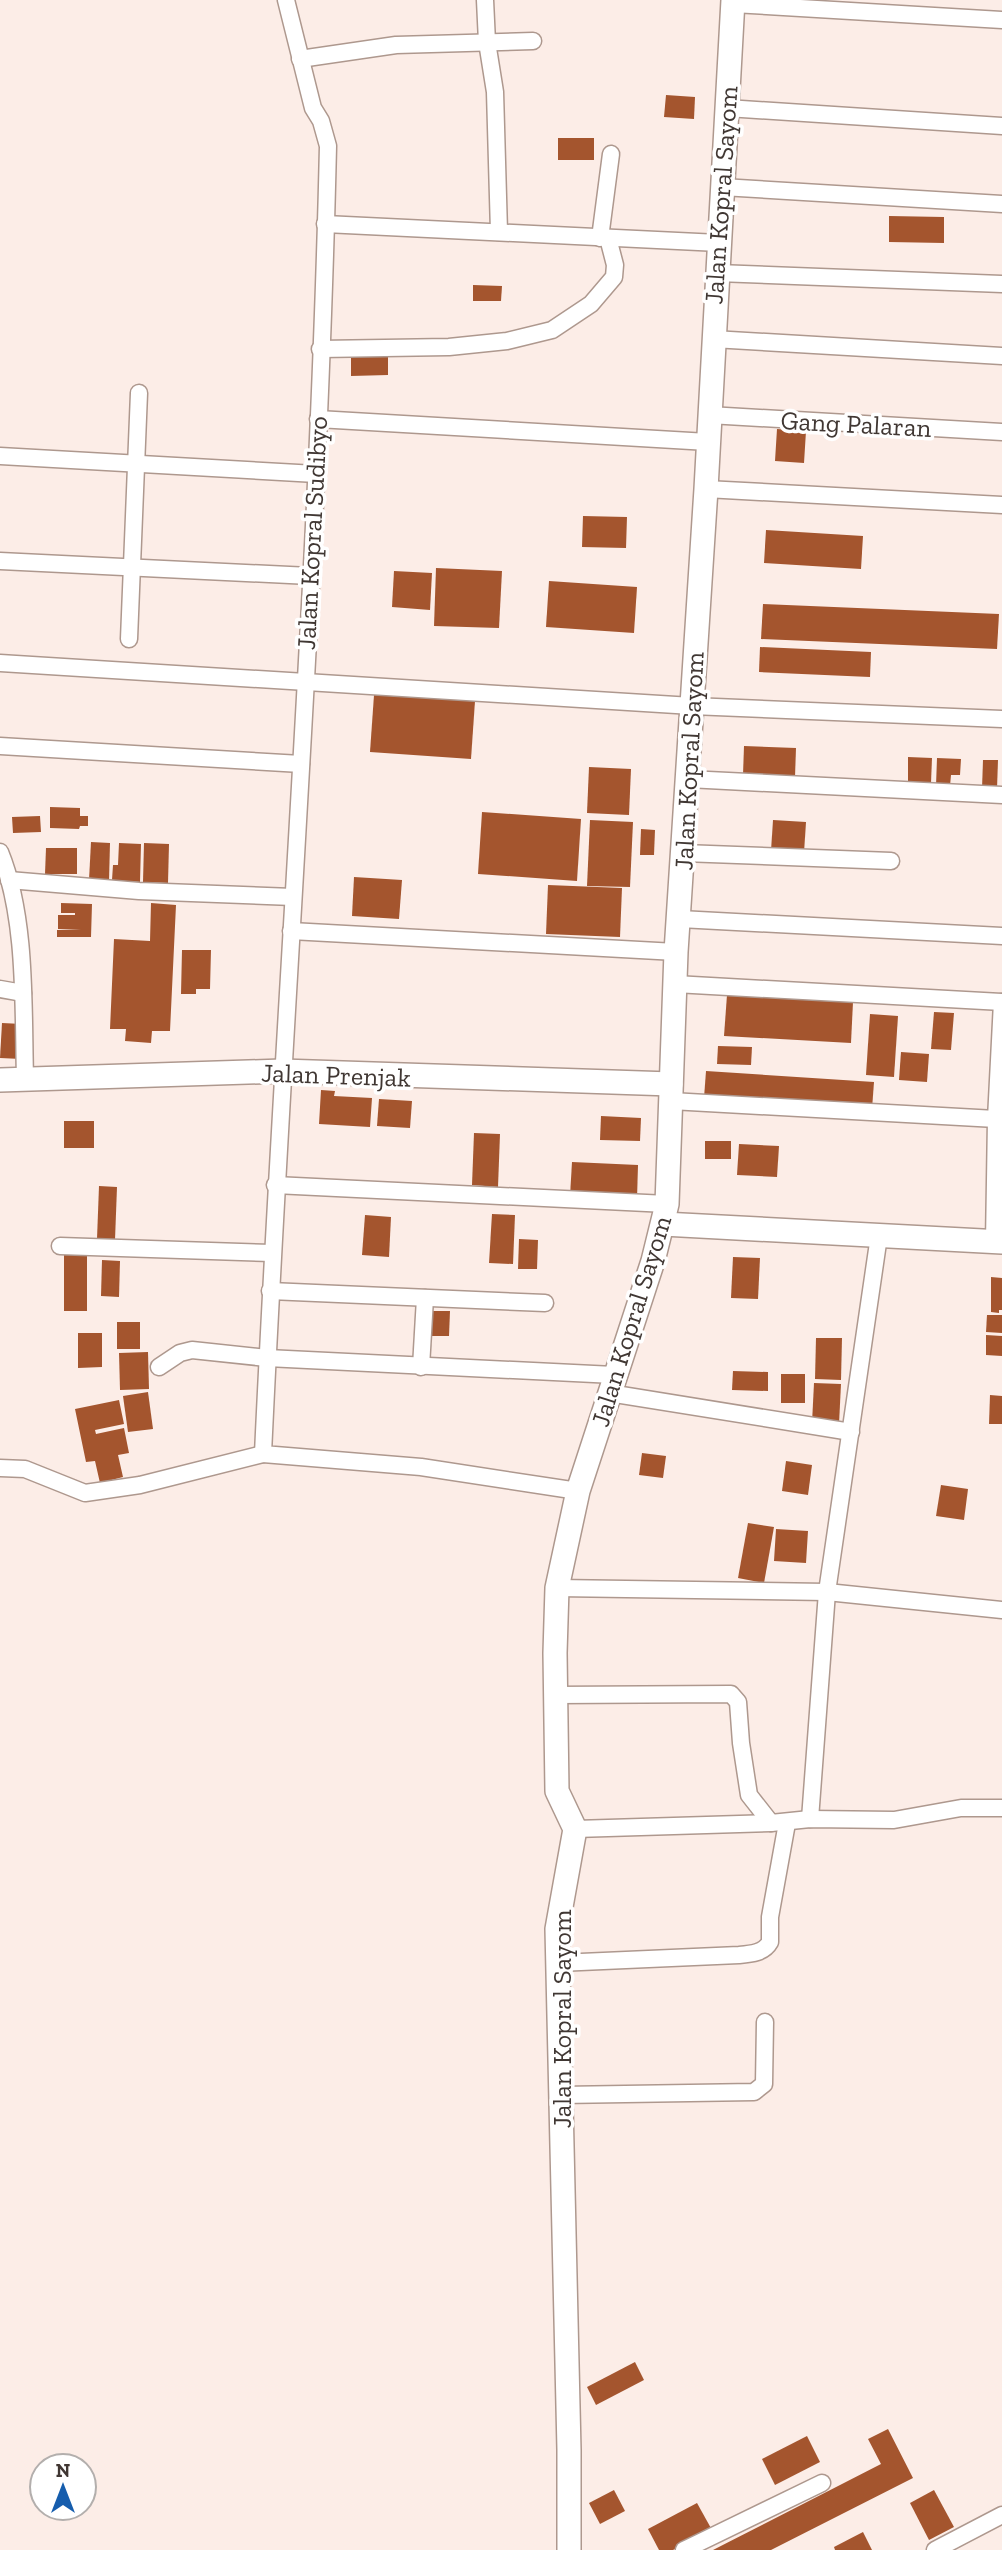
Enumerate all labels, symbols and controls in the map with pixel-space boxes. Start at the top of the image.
street label: Jalan Kopral Sayom [697,84,745,305]
street label: Gang Palaran [780,404,932,444]
street label: Jalan Kopral Sudibyo [290,415,334,651]
street label: Jalan Kopral Sayom [667,650,711,871]
street label: Jalan Prenjak [261,1056,412,1094]
street label: Jalan Kopral Sayom [584,1211,678,1430]
street label: Jalan Kopral Sayom [546,1909,578,2128]
north arrow [28,2452,98,2522]
text: N [56,2459,70,2482]

